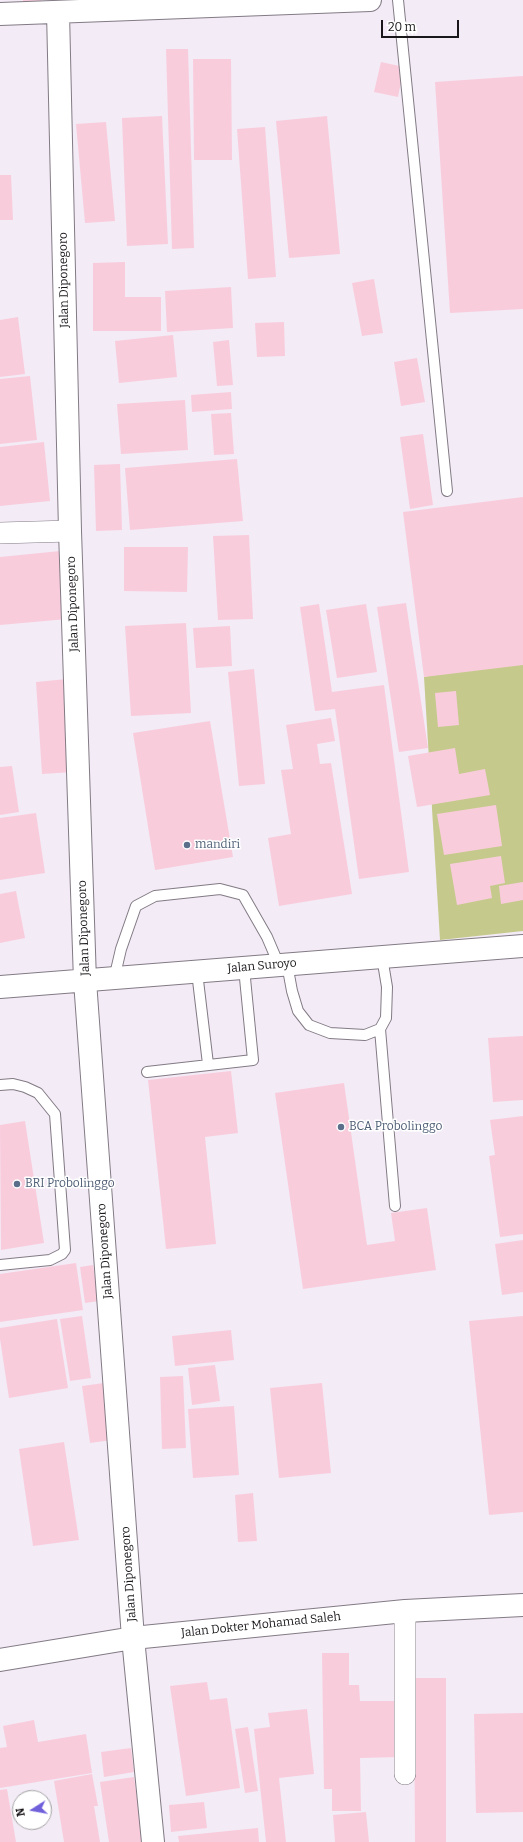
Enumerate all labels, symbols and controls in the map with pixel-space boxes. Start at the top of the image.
scale bar [383,12,461,38]
text: 20 m [388,20,416,34]
street label: Jalan Diponegoro [56,232,72,328]
street label: Jalan Diponegoro [64,556,82,652]
place label: mandiri [195,838,240,852]
marker: mandiri [182,840,192,850]
street label: Jalan Diponegoro [75,880,93,976]
street label: Jalan Suroyo [227,956,297,976]
place label: BCA Probolinggo [349,1120,442,1134]
marker: BCA Probolinggo [336,1122,346,1132]
place label: BRI Probolinggo [25,1177,115,1191]
marker: BRI Probolinggo [12,1179,22,1189]
street label: Jalan Diponegoro [94,1203,116,1299]
street label: Jalan Diponegoro [118,1526,140,1622]
street label: Jalan Dokter Mohamad Saleh [180,1609,342,1641]
north arrow [12,1790,52,1830]
text: N [14,1807,28,1818]

